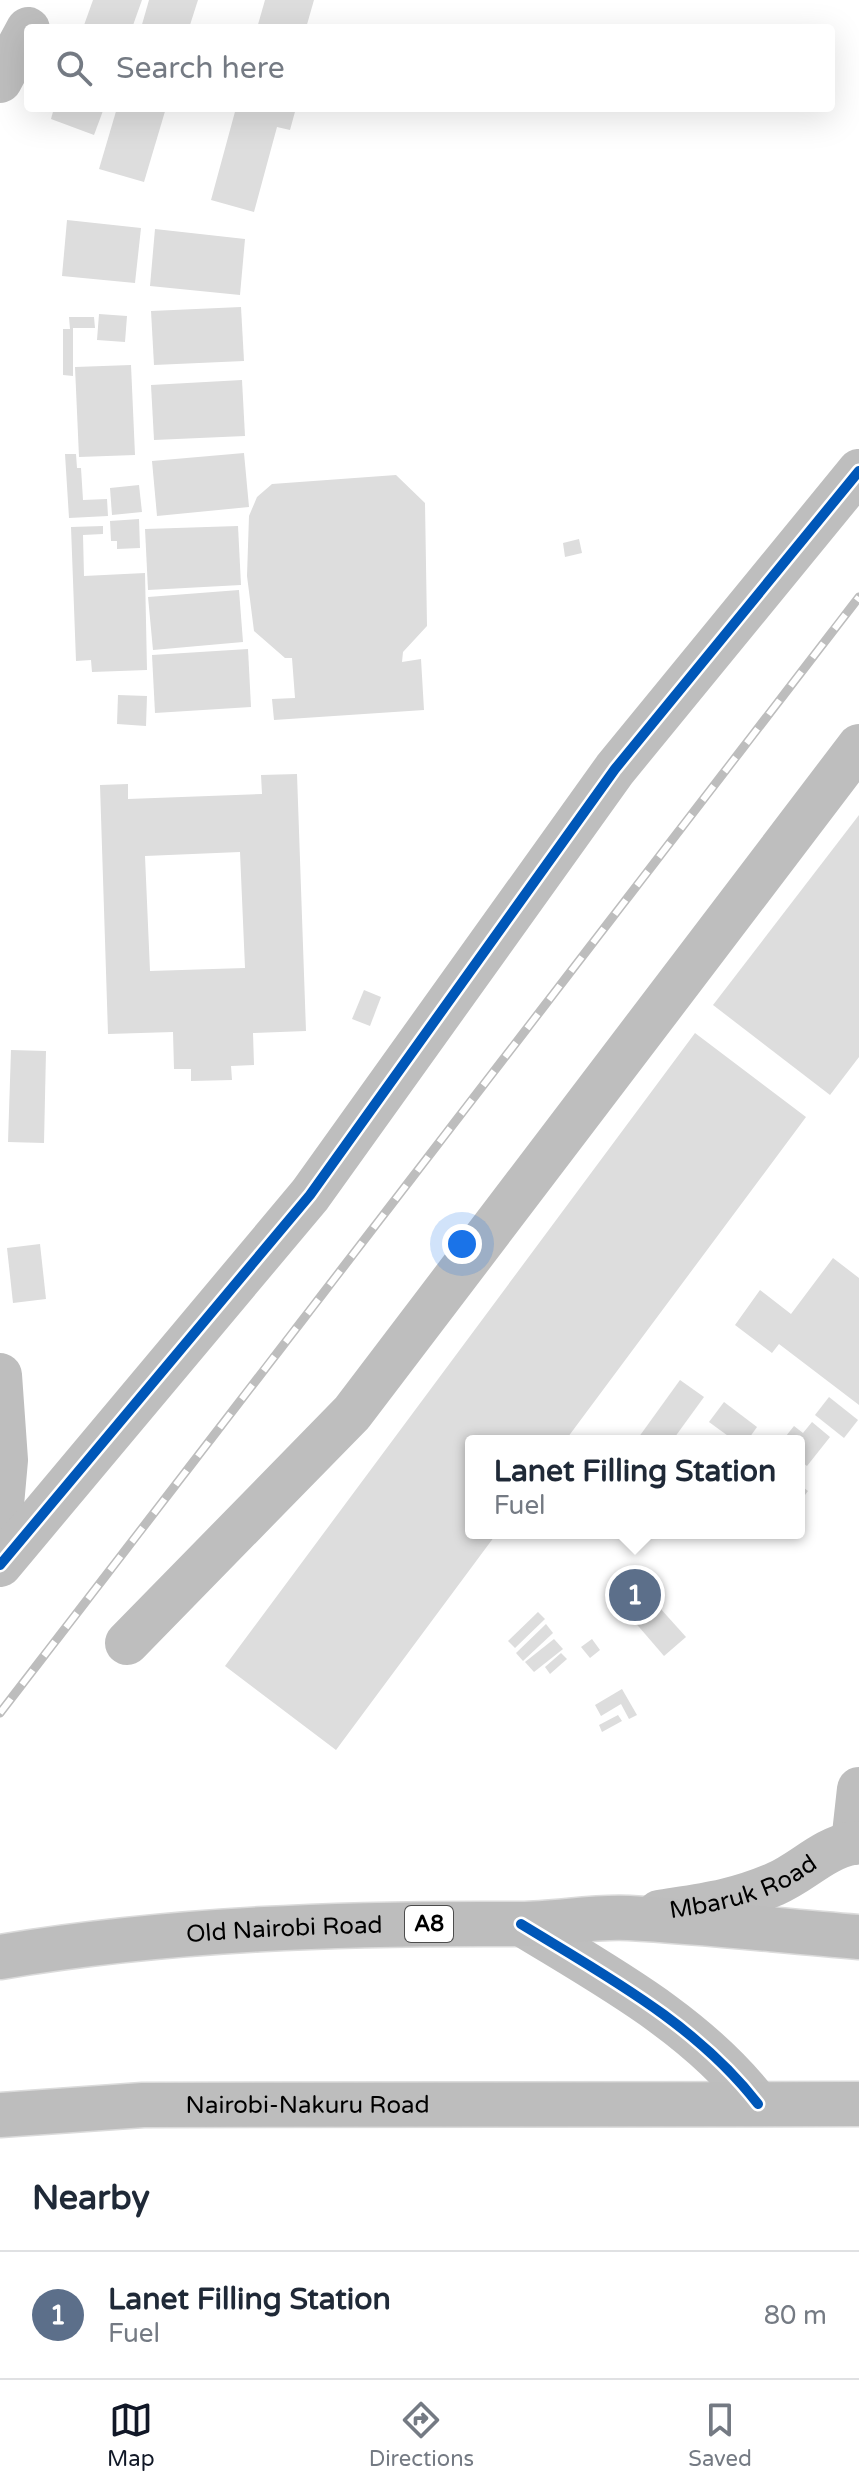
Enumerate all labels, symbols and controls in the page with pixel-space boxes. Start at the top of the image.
search box [24,24,835,112]
icon: search [52,46,96,90]
text: Search here [116,50,285,87]
your location [442,1224,482,1264]
popup [465,1435,805,1539]
text: Lanet Filling Station [494,1453,776,1490]
text: Fuel [494,1490,546,1521]
pin: 1 [609,1565,661,1625]
street label: Mbaruk Road [667,1848,822,1925]
road number: A8 [405,1906,453,1942]
street label: Old Nairobi Road [185,1910,383,1949]
street label: Nairobi-Nakuru Road [186,2090,430,2119]
text: Nearby [32,2178,150,2219]
text: Lanet Filling Station [108,2281,391,2318]
text: 1 [50,2300,66,2331]
text: 80 m [764,2300,827,2331]
text: Fuel [108,2318,160,2349]
tab: Map [107,2398,155,2472]
tab: Directions [369,2398,474,2472]
tab: Saved [688,2398,752,2472]

